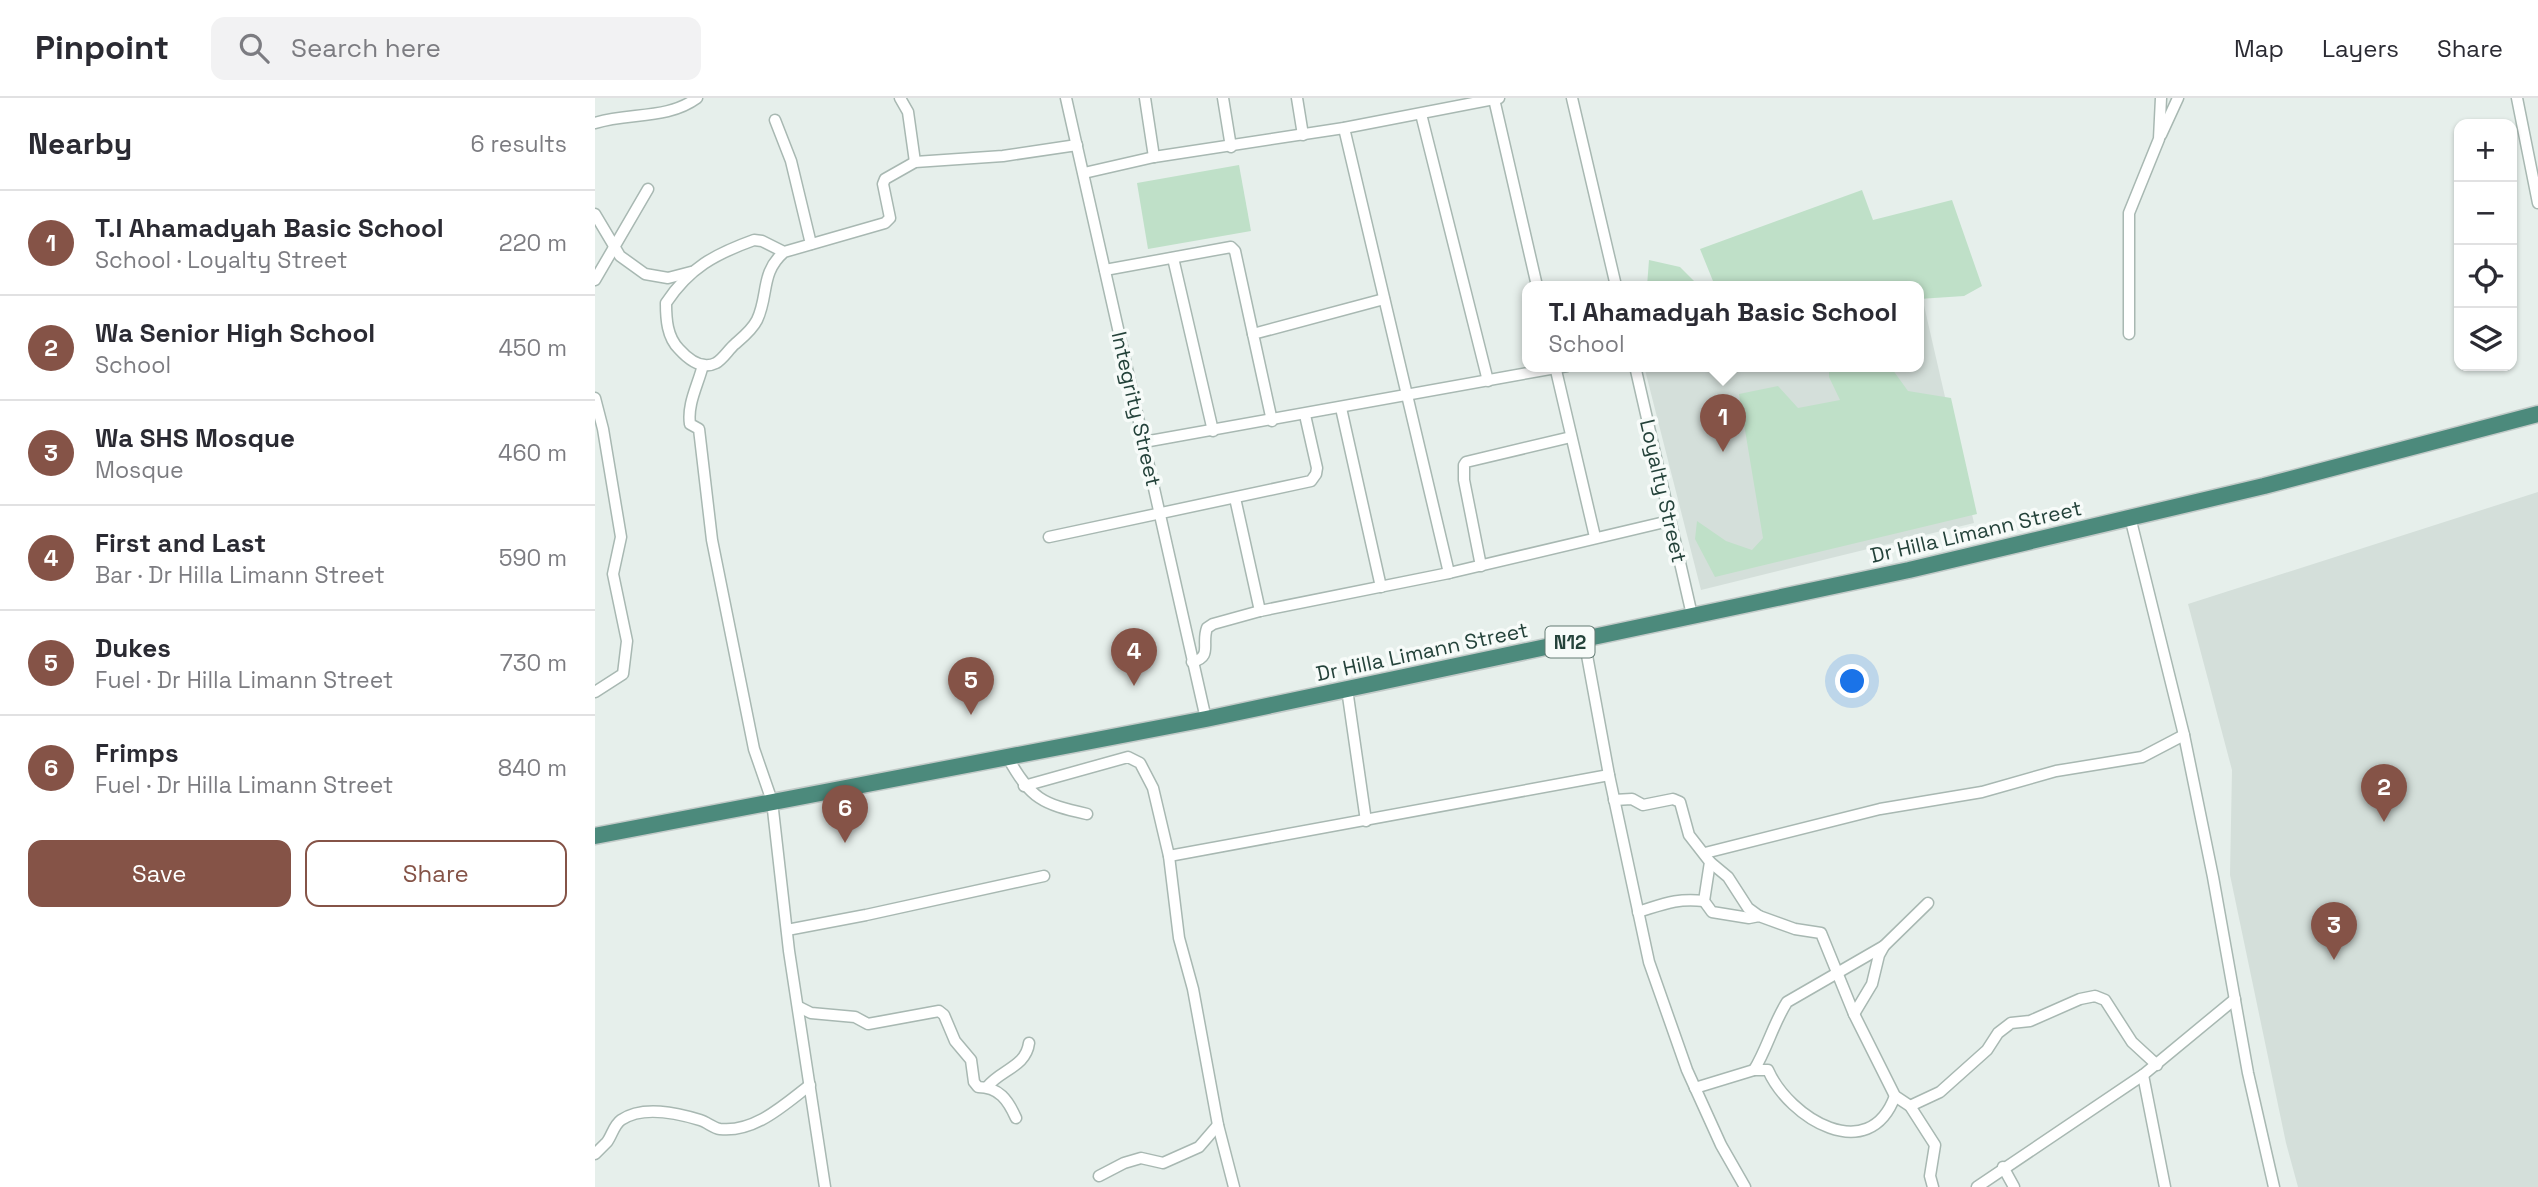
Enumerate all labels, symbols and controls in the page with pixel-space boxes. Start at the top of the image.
search box [211,17,701,80]
text: Pinpoint [35,27,169,69]
icon: search [235,29,273,67]
text: Search here [291,31,441,65]
text: Map [2234,33,2284,64]
text: Layers [2322,33,2399,64]
text: Share [2437,33,2503,64]
map controls [2454,119,2517,371]
button: + [2454,119,2517,182]
text: Nearby [28,124,132,163]
text: 6 results [471,129,567,159]
button: − [2454,182,2517,245]
text: T.I Ahamadyah Basic School [95,211,444,245]
text: 1 [46,228,56,258]
text: 220 m [499,228,567,258]
text: School · Loyalty Street [95,245,348,275]
button: locate [2454,245,2517,308]
popup [1522,281,1924,372]
text: T.I Ahamadyah Basic School [1549,295,1897,329]
button: layers [2454,308,2517,371]
text: Wa Senior High School [95,316,375,350]
street label: Integrity Street [1106,329,1167,489]
text: School [1549,329,1625,359]
text: 2 [44,333,58,363]
text: 450 m [498,333,567,363]
text: School [95,350,171,380]
pin: 1 [1700,394,1746,452]
street label: Loyalty Street [1634,416,1693,565]
text: Wa SHS Mosque [95,421,295,455]
text: 3 [44,438,58,468]
text: 460 m [498,438,567,468]
text: Mosque [95,455,184,485]
street label: Dr Hilla Limann Street [1868,494,2084,569]
text: First and Last [95,526,266,560]
text: 4 [44,543,58,573]
text: 590 m [499,543,567,573]
text: Bar · Dr Hilla Limann Street [95,560,385,590]
street label: Dr Hilla Limann Street [1313,616,1530,687]
road number: N12 [1545,626,1595,657]
pin: 4 [1111,628,1157,686]
text: Dukes [95,631,171,665]
text: 5 [44,648,58,678]
text: 730 m [500,648,567,678]
pin: 5 [948,657,994,715]
your location [1835,664,1869,698]
text: Fuel · Dr Hilla Limann Street [95,665,393,695]
text: Frimps [95,736,179,770]
text: 6 [44,753,58,783]
text: 840 m [498,753,567,783]
pin: 2 [2361,764,2407,822]
text: Fuel · Dr Hilla Limann Street [95,770,393,800]
pin: 6 [822,785,868,843]
button: Save [28,840,291,907]
button: Share [305,840,567,907]
pin: 3 [2311,902,2357,960]

